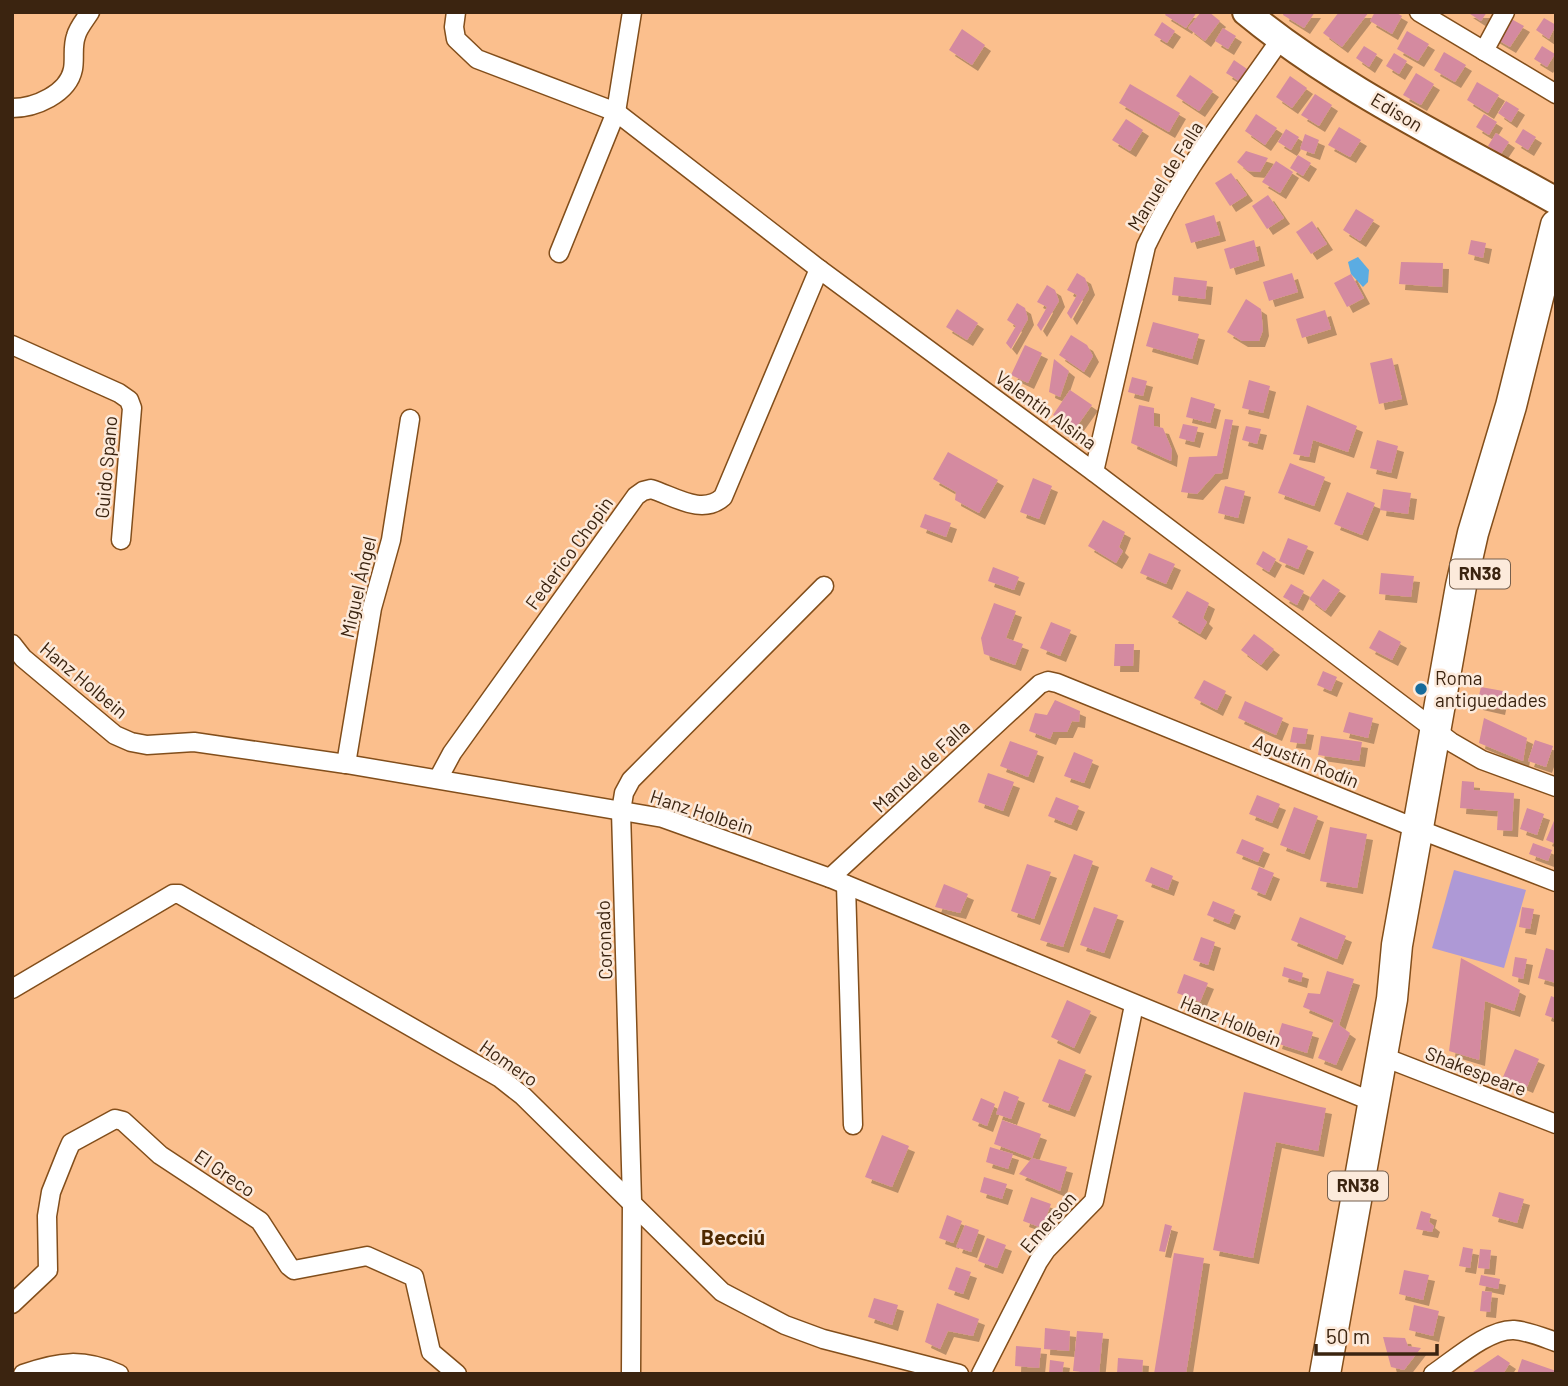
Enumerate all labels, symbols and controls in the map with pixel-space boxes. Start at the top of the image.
street label: Edison [1367,87,1427,136]
street label: Manuel de Falla [1122,117,1207,235]
street label: Valentín Alsina [991,365,1101,454]
street label: Guido Spano [90,415,121,519]
street label: Federico Chopin [520,492,617,614]
street label: Miguel Ángel [335,534,380,640]
road number: RN38 [1450,560,1510,588]
street label: Hanz Holbein [36,636,133,723]
place label: Roma antiguedades [1435,666,1547,711]
marker: Roma antiguedades [1413,681,1429,697]
street label: Manuel de Falla [867,715,974,817]
street label: Agustín Rodín [1250,729,1362,792]
street label: Hanz Holbein [648,784,757,839]
street label: Coronado [591,900,616,980]
street label: Hanz Holbein [1177,990,1285,1051]
street label: Homero [476,1034,543,1091]
street label: Shakespeare [1422,1041,1530,1100]
street label: El Greco [190,1144,260,1201]
road number: RN38 [1328,1171,1388,1200]
street label: Emerson [1015,1186,1081,1257]
district label: Becciú [701,1224,765,1249]
scale bar [1316,1312,1437,1356]
text: 50 m [1326,1323,1370,1348]

